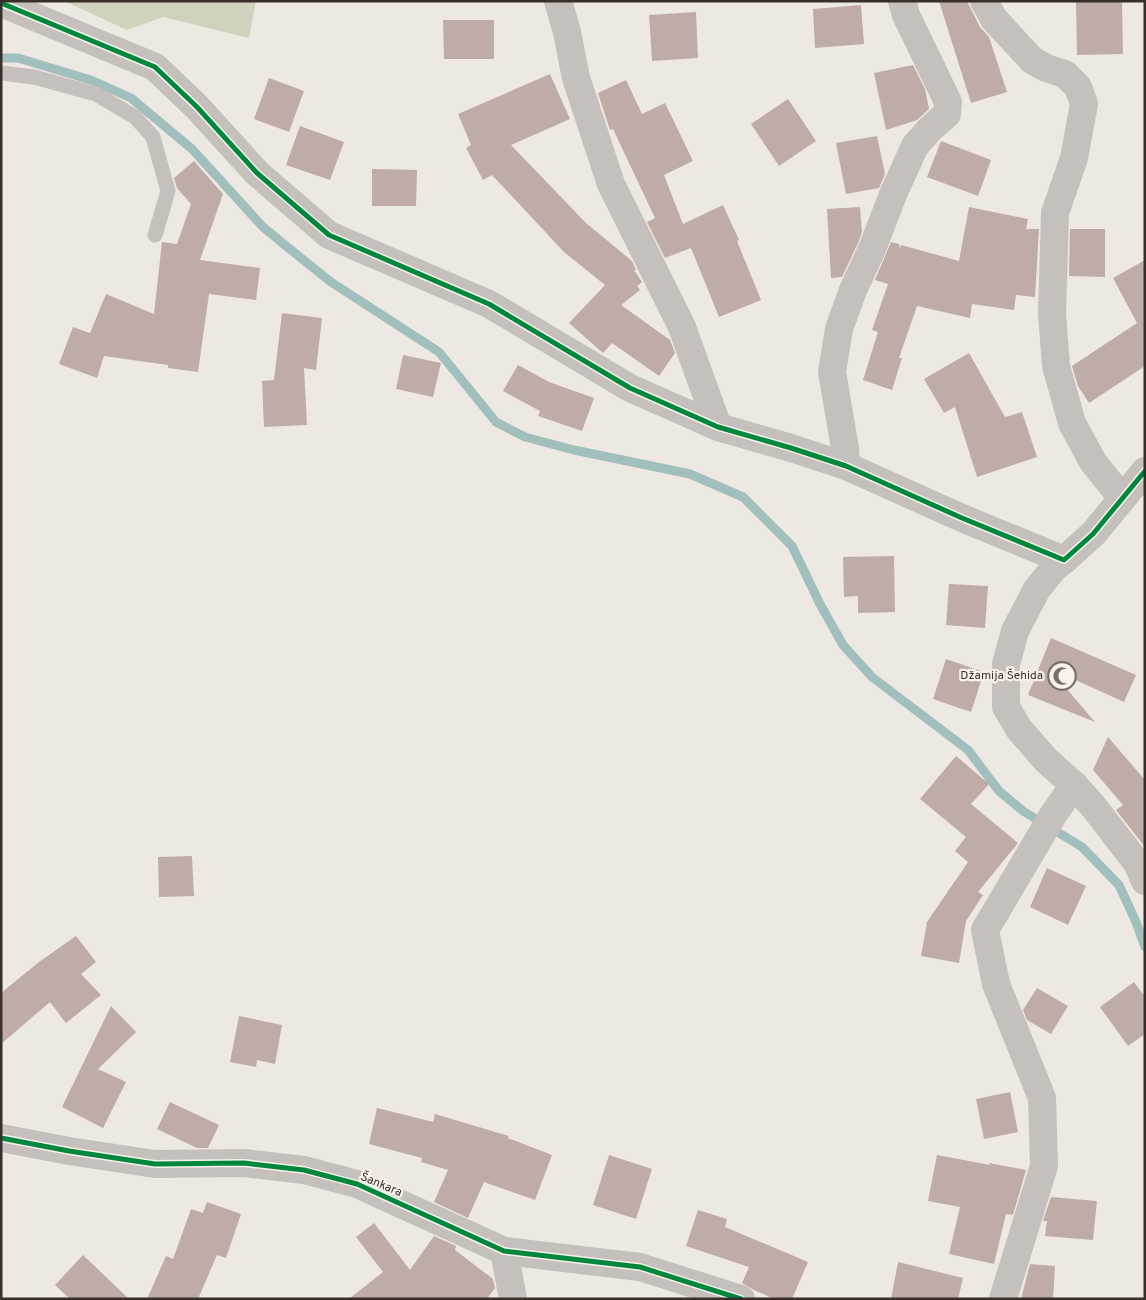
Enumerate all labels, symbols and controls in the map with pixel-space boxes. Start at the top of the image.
mosque icon: Džamija Šehida [1047,661,1077,691]
place label: Džamija Šehida [960,668,1043,684]
street label: Šankara [358,1169,404,1201]

